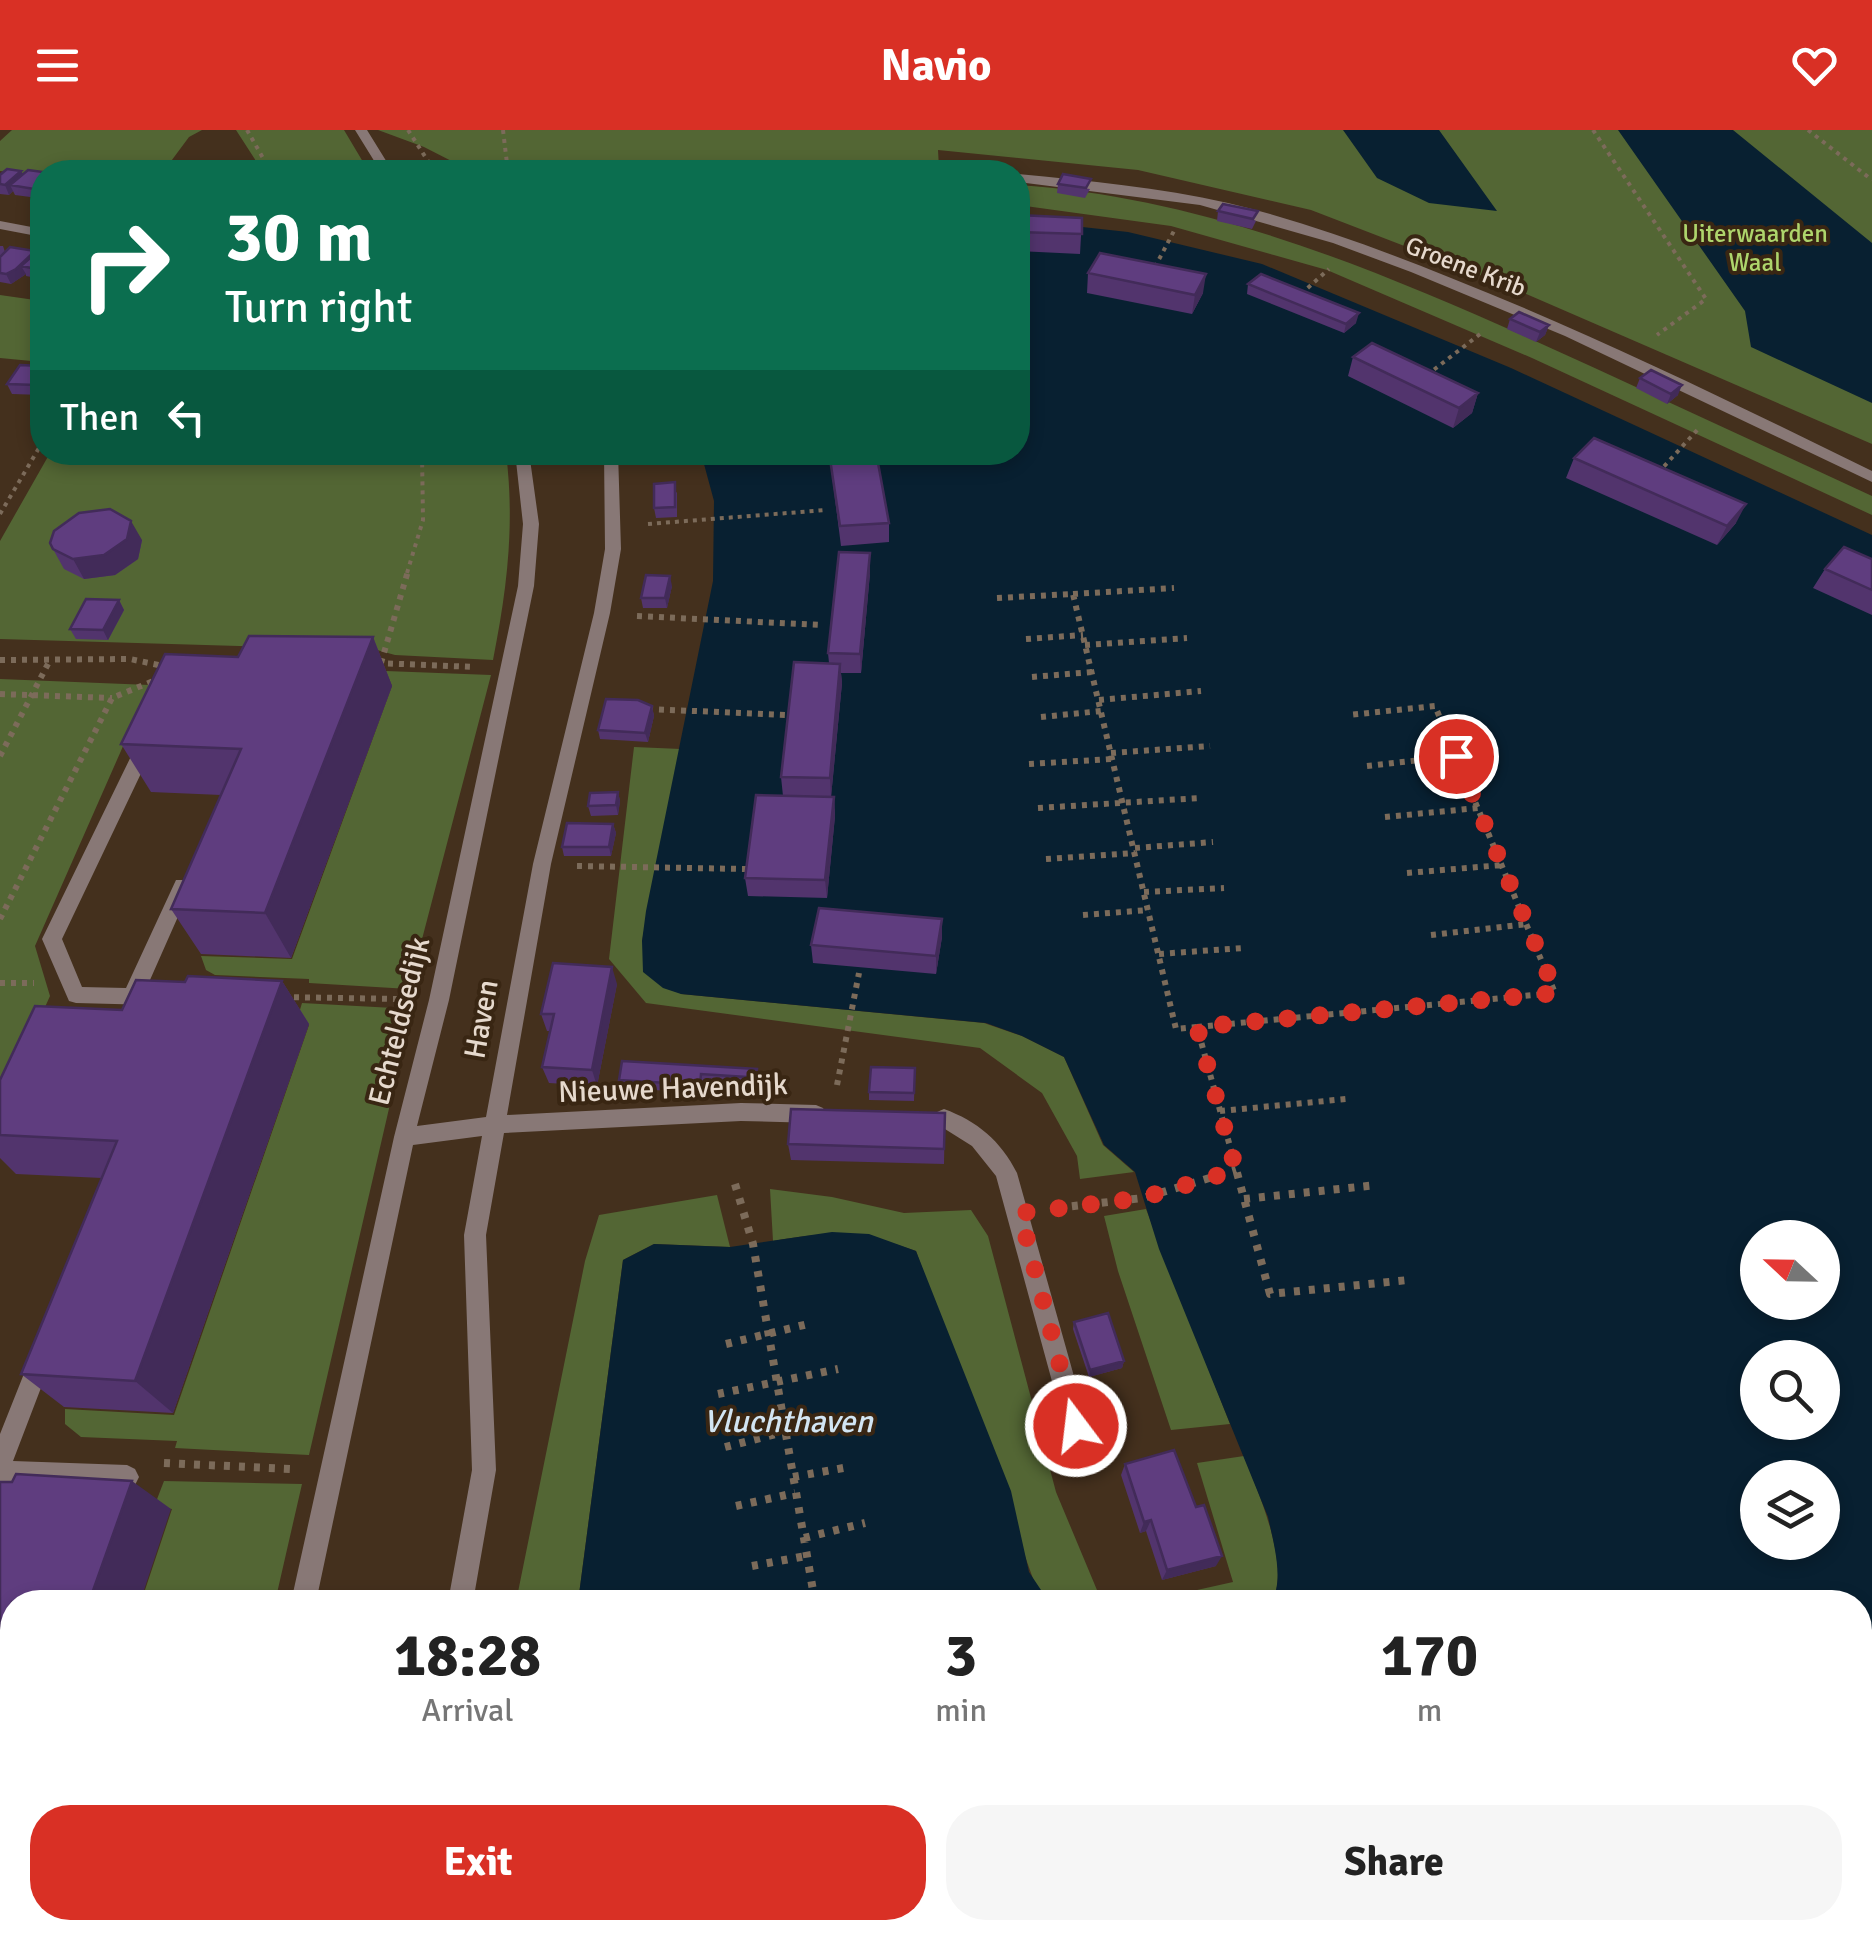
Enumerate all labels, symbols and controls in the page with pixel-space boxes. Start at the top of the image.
icon: menu [30,38,85,93]
text: Navio [880,38,992,93]
icon: heart [1787,38,1842,93]
text: 30 m [225,194,373,280]
icon: right [60,200,190,330]
park label: Uiterwaarden Waal [1682,218,1828,278]
street label: Groene Krib [1401,229,1530,304]
text: Turn right [225,280,413,335]
icon: left [159,390,214,445]
text: Then [60,394,139,441]
pin [1414,714,1499,799]
icon: arrive [1429,729,1484,784]
street label: Echteldsedijk [361,933,438,1109]
street label: Haven [456,977,507,1061]
street label: Nieuwe Havendijk [558,1066,788,1111]
north arrow [1740,1220,1840,1320]
map controls [1740,1220,1840,1560]
button: search [1740,1340,1840,1440]
position arrow [1024,1374,1128,1478]
water label: Vluchthaven [703,1402,874,1441]
button: layers [1740,1460,1840,1560]
text: 18:28 [394,1619,541,1693]
text: 3 [945,1619,977,1693]
text: 170 [1381,1619,1478,1693]
text: Arrival [422,1691,514,1730]
text: min [935,1691,987,1730]
text: m [1417,1691,1442,1730]
button: Exit [30,1805,926,1920]
button: Share [946,1805,1842,1920]

